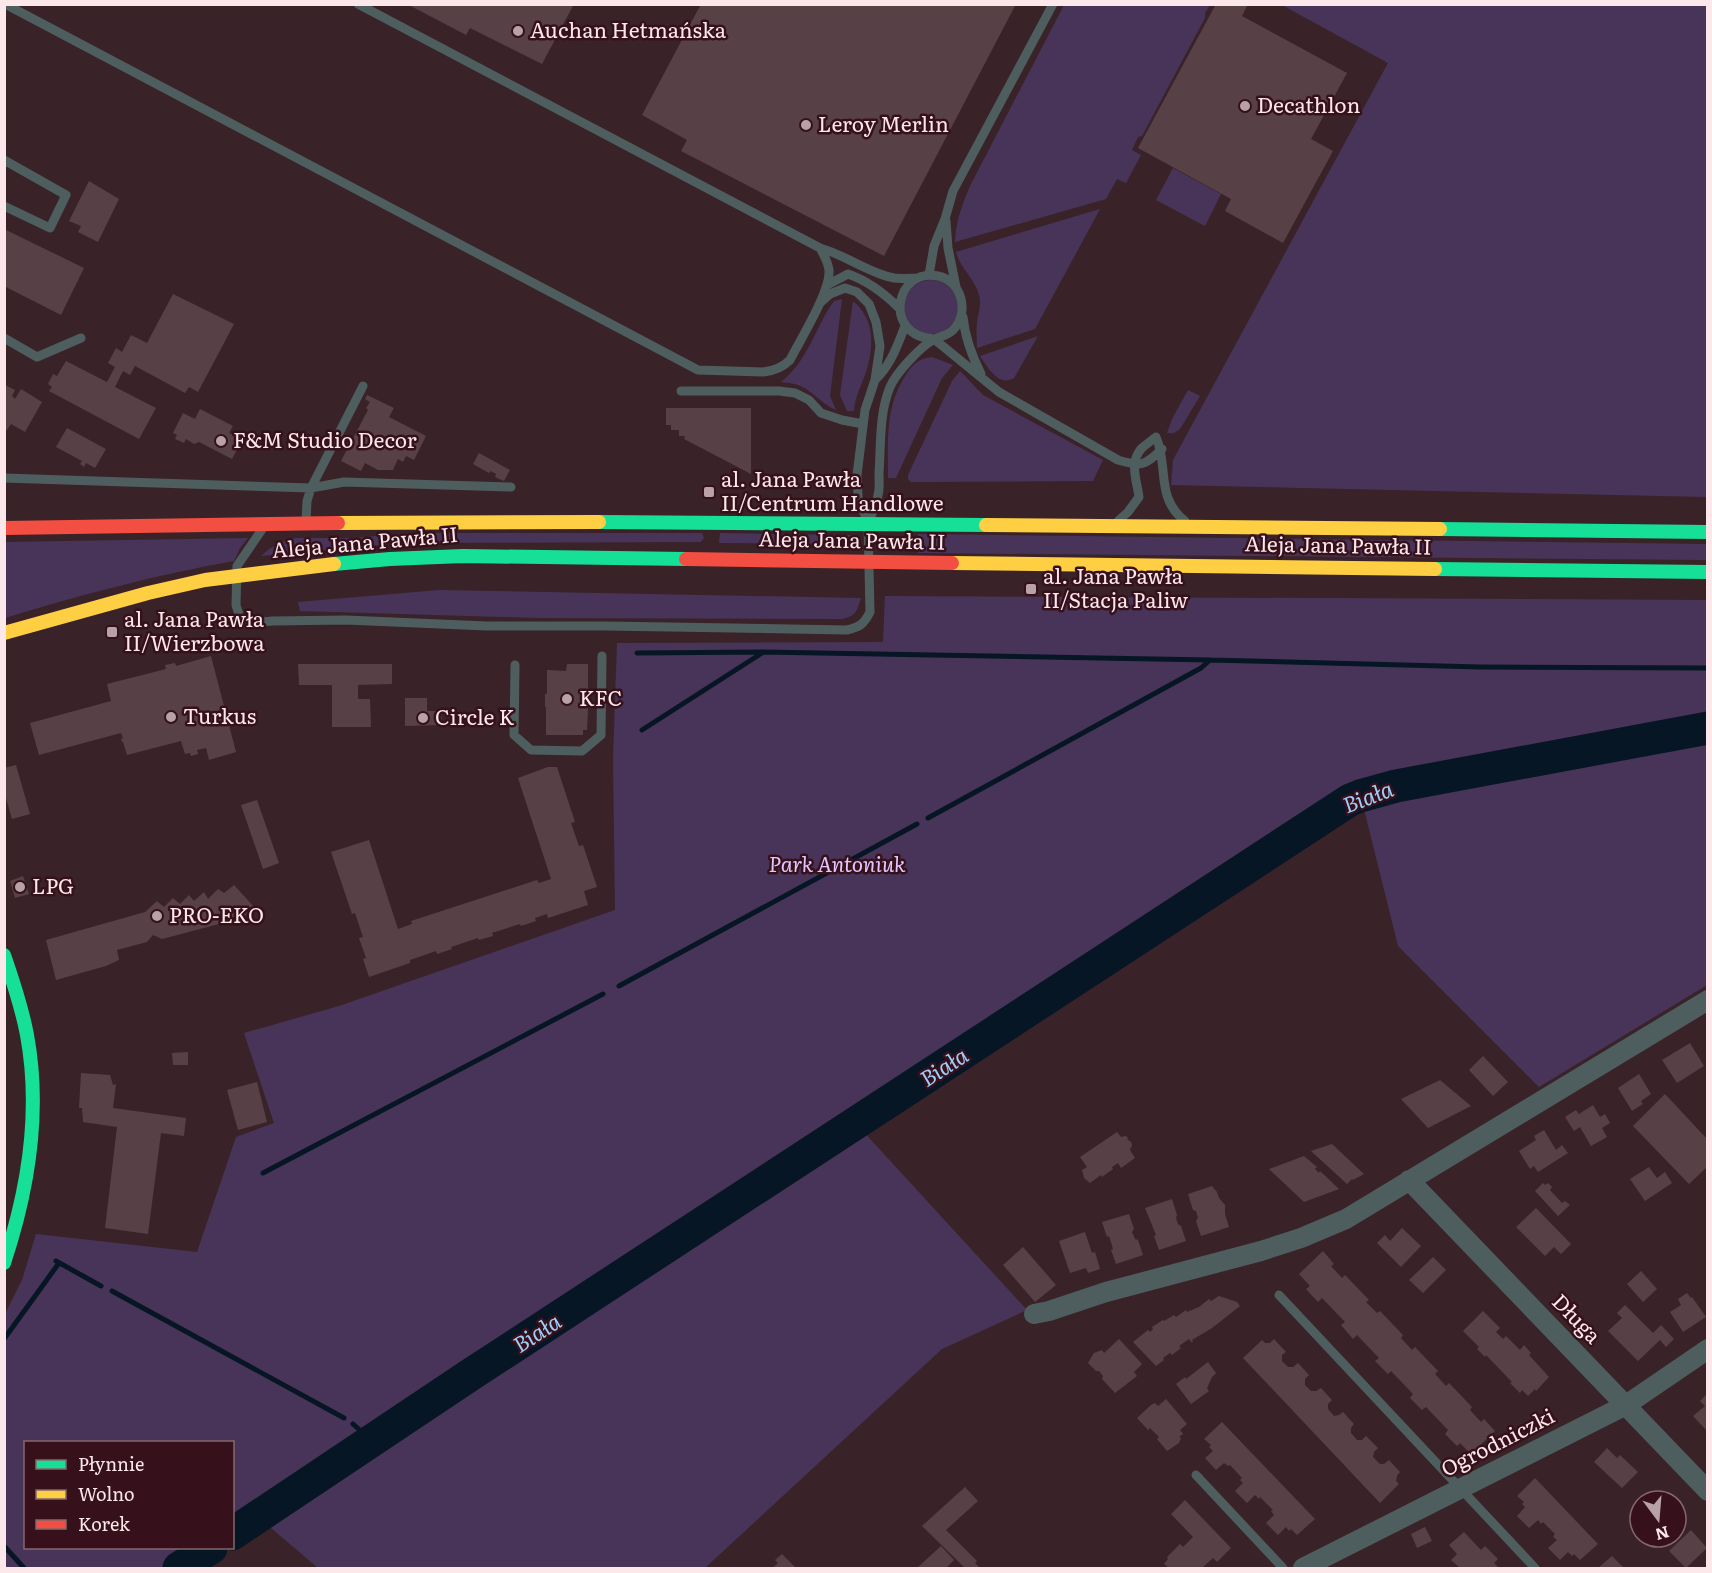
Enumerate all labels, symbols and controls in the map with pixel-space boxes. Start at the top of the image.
place label: Auchan Hetmańska [530,13,727,44]
marker: Auchan Hetmańska [511,24,525,38]
place label: Decathlon [1257,88,1360,119]
marker: Decathlon [1238,99,1252,113]
place label: Leroy Merlin [818,107,949,138]
marker: Leroy Merlin [799,118,813,132]
place label: F&M Studio Decor [233,423,417,454]
marker: F&M Studio Decor [214,434,228,448]
place label: al. Jana Pawła II/Centrum Handlowe [721,462,944,517]
marker: al. Jana Pawła II/Centrum Handlowe [702,485,716,499]
street label: Aleja Jana Pawła II [270,517,459,564]
street label: Aleja Jana Pawła II [758,521,946,556]
street label: Aleja Jana Pawła II [1244,526,1432,561]
place label: al. Jana Pawła II/Stacja Paliw [1043,559,1188,614]
marker: al. Jana Pawła II/Stacja Paliw [1024,582,1038,596]
place label: al. Jana Pawła II/Wierzbowa [124,602,265,657]
marker: al. Jana Pawła II/Wierzbowa [105,625,119,639]
place label: KFC [579,681,622,712]
marker: KFC [560,692,574,706]
place label: Turkus [183,699,256,730]
place label: Circle K [435,700,515,731]
marker: Turkus [164,710,178,724]
marker: Circle K [416,711,430,725]
water label: Biała [1337,771,1398,820]
park label: Park Antoniuk [769,847,906,878]
place label: LPG [32,869,74,900]
marker: LPG [13,880,27,894]
place label: PRO-EKO [169,898,264,929]
marker: PRO-EKO [150,909,164,923]
water label: Biała [912,1038,974,1094]
street label: Długa [1546,1285,1610,1350]
water label: Biała [505,1304,567,1360]
street label: Ogrodniczki [1435,1399,1559,1483]
legend [24,1441,234,1549]
text: Płynnie [78,1450,144,1477]
text: Wolno [78,1480,135,1507]
north arrow [1628,1489,1688,1549]
text: Korek [78,1510,131,1537]
text: N [1653,1521,1672,1548]

